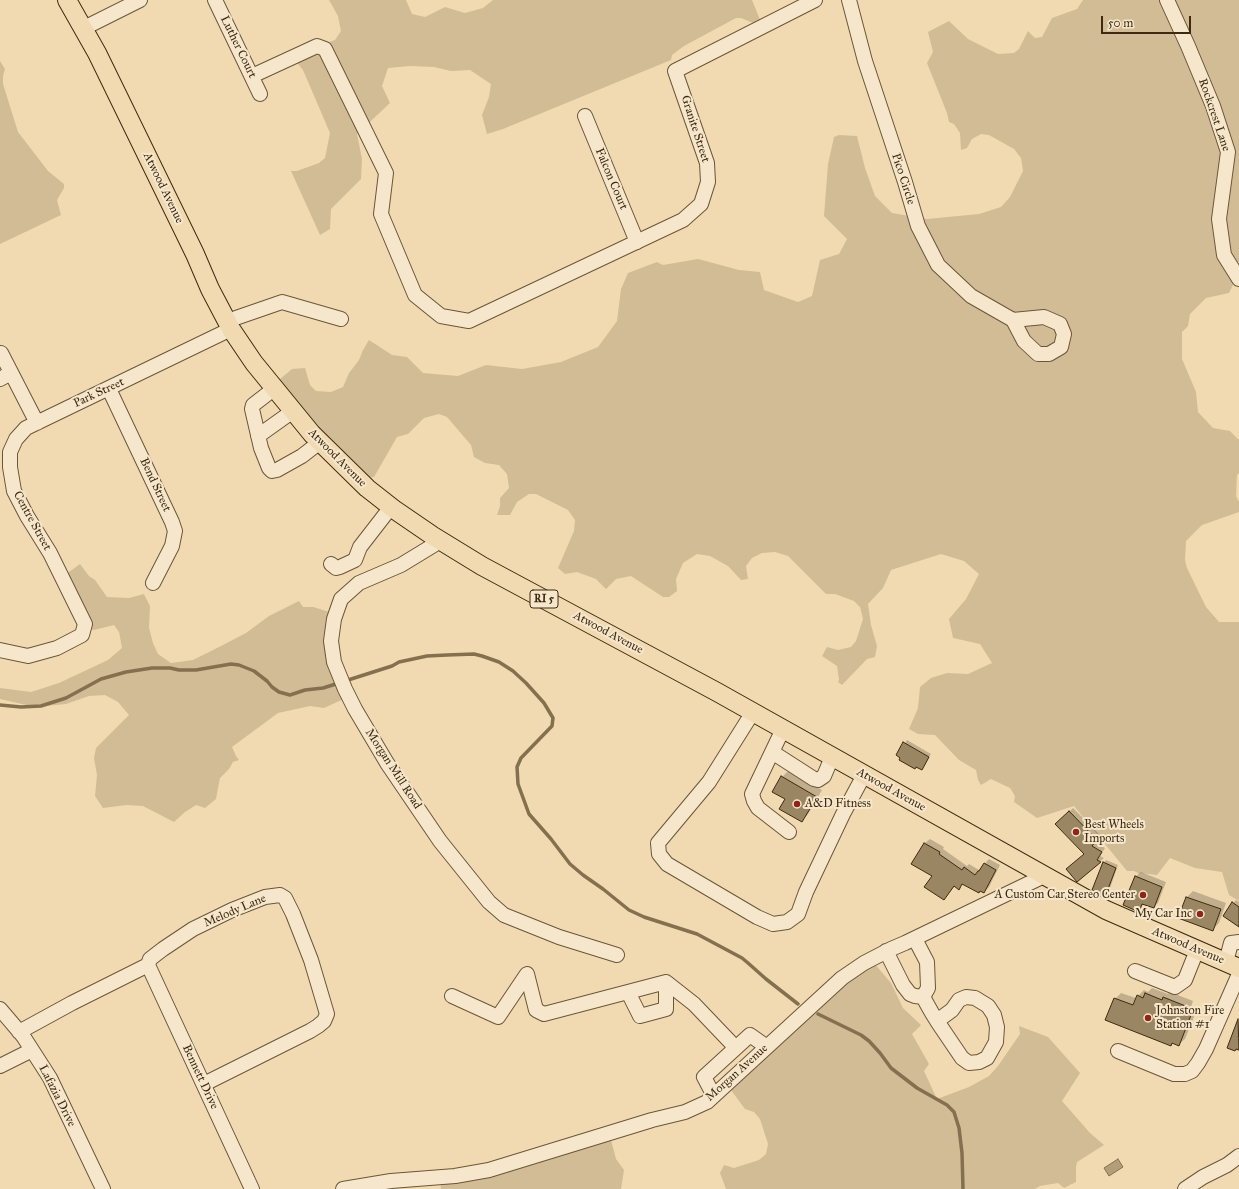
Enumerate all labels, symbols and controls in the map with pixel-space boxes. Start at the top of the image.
scale bar [1103,8,1193,34]
street label: Luther Court [217,13,259,81]
text: 50 m [1108,16,1133,30]
street label: Rockcrest Lane [1195,77,1233,153]
street label: Granite Street [677,94,713,164]
street label: Falcon Court [592,146,630,212]
street label: Atwood Avenue [140,150,186,226]
street label: Pico Circle [888,152,918,206]
street label: Park Street [71,375,127,411]
street label: Atwood Avenue [305,426,369,490]
street label: Bend Street [136,456,174,514]
street label: Centre Street [10,489,54,553]
road number: RI 5 [530,590,558,608]
street label: Atwood Avenue [571,609,645,657]
street label: Morgan Mill Road [362,726,424,812]
street label: Atwood Avenue [854,765,928,815]
place label: A&D Fitness [805,797,871,811]
marker: A&D Fitness [792,799,802,809]
place label: Best Wheels Imports [1084,818,1144,846]
marker: Best Wheels Imports [1071,827,1081,837]
place label: A Custom Car Stereo Center [994,888,1135,902]
marker: A Custom Car Stereo Center [1138,890,1148,900]
street label: Melody Lane [202,891,268,931]
place label: My Car Inc [1135,907,1192,921]
marker: My Car Inc [1195,909,1205,919]
street label: Atwood Avenue [1150,924,1226,968]
place label: Johnston Fire Station #1 [1156,1004,1224,1032]
marker: Johnston Fire Station #1 [1143,1013,1153,1023]
street label: Morgan Avenue [703,1041,771,1105]
street label: Bennett Drive [179,1042,221,1112]
street label: Lafazia Drive [35,1063,79,1129]

